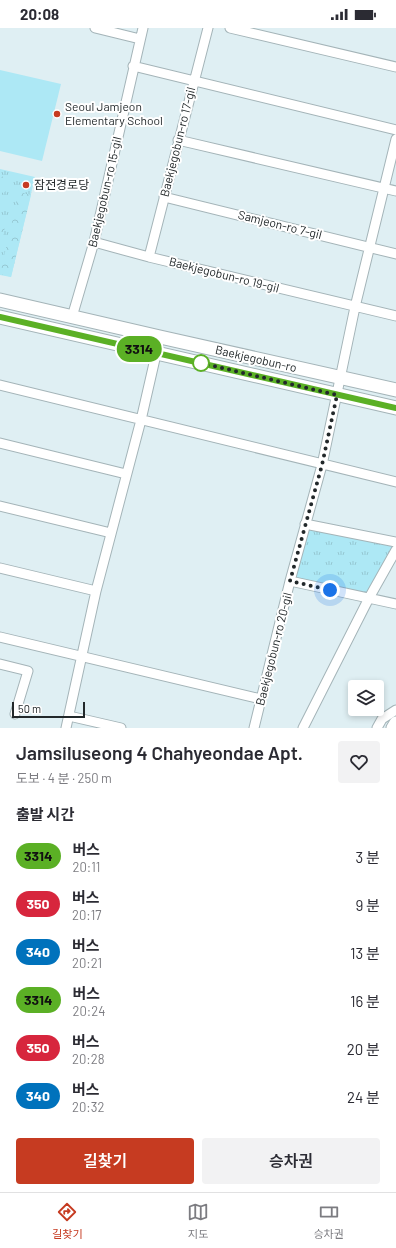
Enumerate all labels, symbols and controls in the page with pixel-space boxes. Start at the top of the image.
text: 20:08 [20,5,59,23]
street label: Baekjegobun-ro 17-gil [157,85,197,198]
place label: Seoul Jamjeon Elementary School [65,99,163,127]
marker: Seoul Jamjeon Elementary School [52,109,62,119]
street label: Baekjegobun-ro 15-gil [84,135,124,248]
place label: 잠전경로당 [34,177,89,191]
marker: 잠전경로당 [21,180,31,190]
street label: Samjeon-ro 7-gil [237,207,324,241]
street label: Baekjegobun-ro 19-gil [168,254,281,294]
line badge: 3314 [111,336,167,362]
text: 3314 [125,340,153,357]
street label: Baekjegobun-ro [214,342,298,374]
unlabelled marker [192,354,210,372]
your location [320,580,340,600]
street label: Baekjegobun-ro 20-gil [252,591,294,707]
map controls [348,680,384,716]
button: layers [348,680,384,716]
scale bar [12,700,85,719]
text: 50 m [18,702,41,715]
text: Jamsiluseong 4 Chahyeondae Apt. [16,741,303,764]
button: heart [338,741,380,783]
text: 도보 · 4 분 · 250 m [16,770,112,786]
text: 출발 시간 [16,805,74,823]
text: 버스 [73,840,100,858]
text: 3314 [24,847,53,864]
text: 3 분 [355,848,380,866]
text: 20:11 [73,859,100,875]
text: 버스 [72,888,100,906]
text: 350 [26,895,50,912]
text: 9 분 [355,896,380,914]
text: 20:17 [72,907,101,923]
text: 버스 [72,936,100,954]
text: 340 [26,943,50,960]
text: 13 분 [350,944,380,962]
text: 20:21 [72,955,102,971]
text: 버스 [73,984,100,1002]
text: 3314 [24,991,53,1008]
text: 16 분 [350,992,380,1010]
text: 20:24 [73,1003,105,1019]
text: 버스 [72,1032,100,1050]
text: 350 [26,1039,50,1056]
text: 20 분 [347,1040,380,1058]
text: 20:28 [72,1051,104,1067]
text: 버스 [72,1080,100,1098]
text: 340 [26,1087,50,1104]
text: 24 분 [347,1088,380,1106]
text: 20:32 [72,1099,104,1115]
button: 길찾기 [16,1138,194,1184]
button: 승차권 [202,1138,380,1184]
tab: 길찾기 [52,1201,83,1241]
tab: 지도 [187,1201,209,1241]
tab: 승차권 [313,1201,344,1241]

